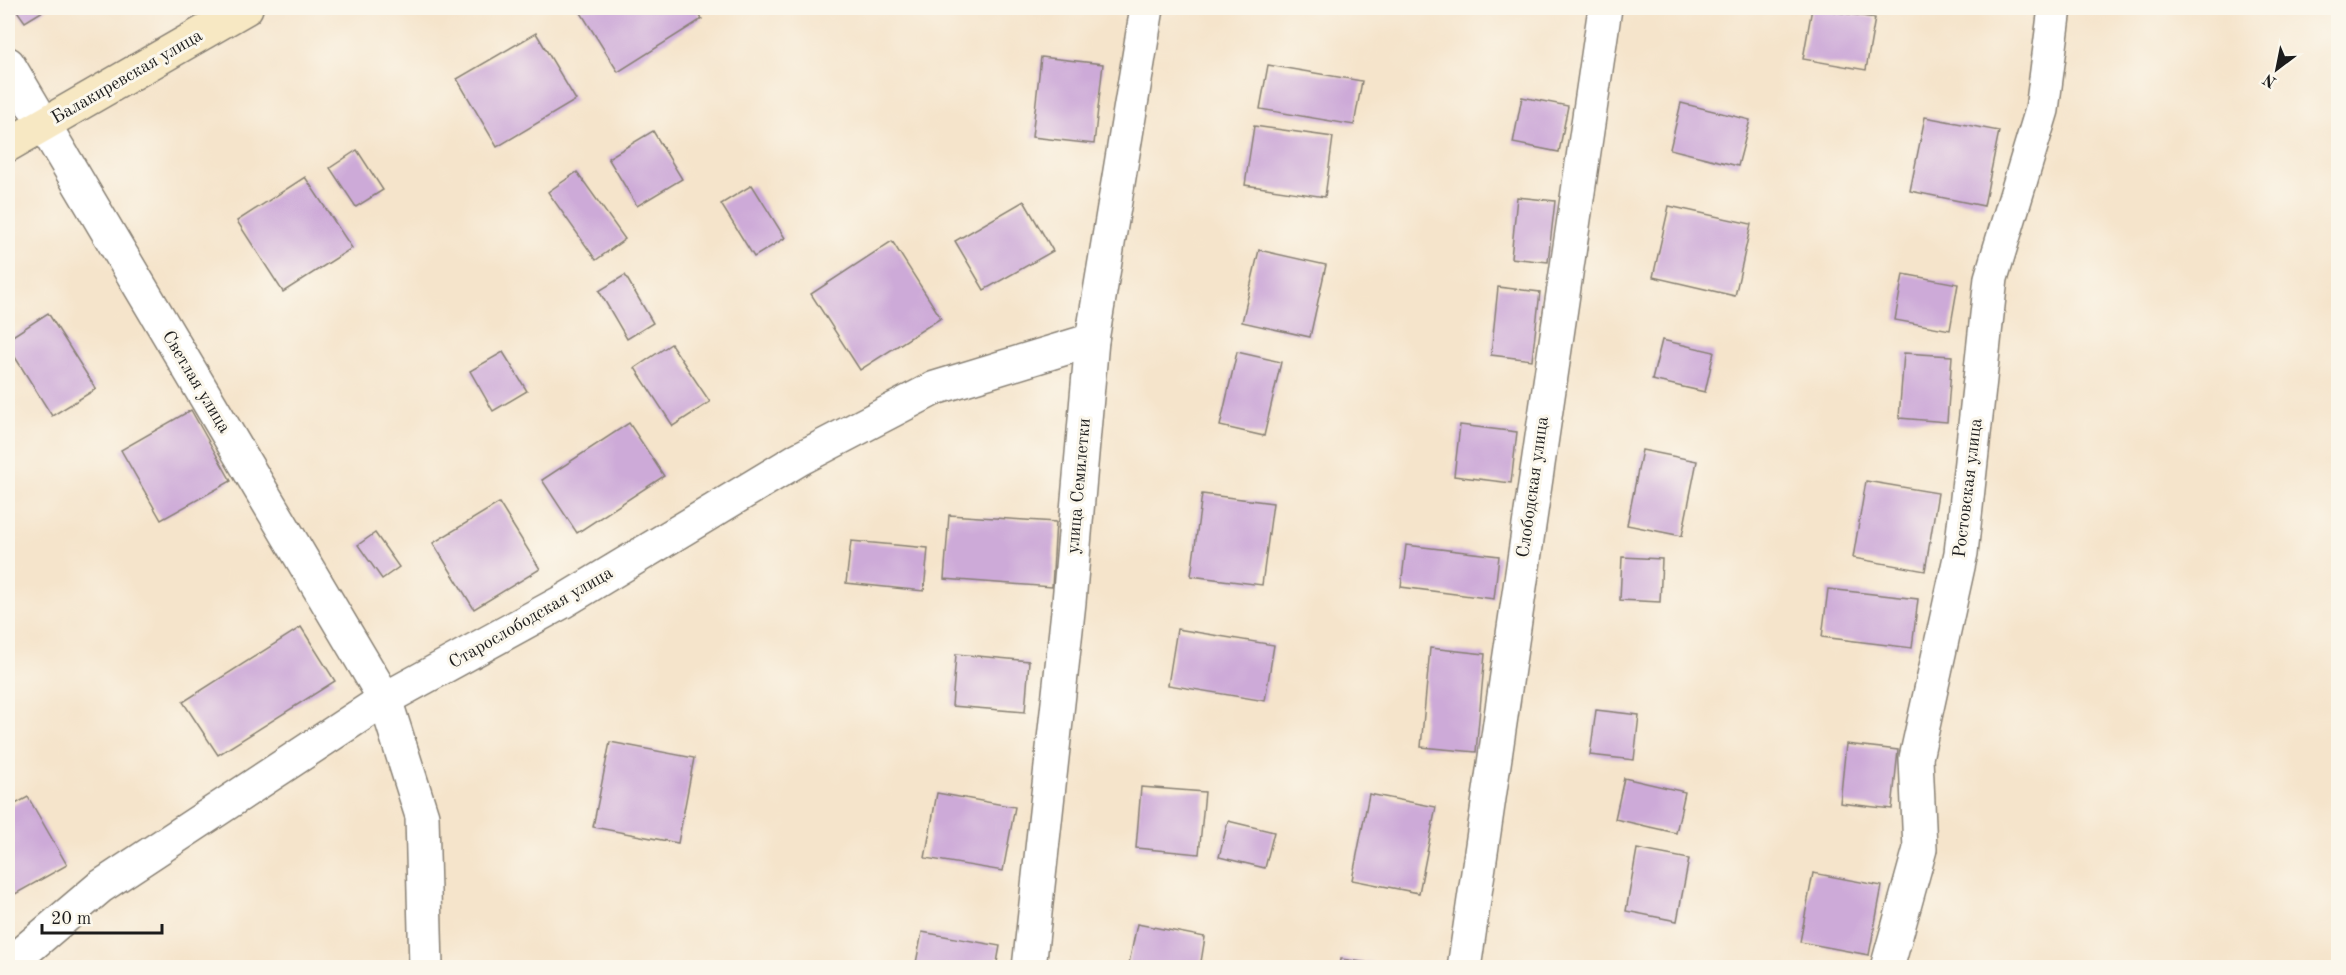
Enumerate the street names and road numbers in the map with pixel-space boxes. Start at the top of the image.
street label: Балакиревская улица [49,26,206,127]
street label: Светлая улица [159,328,234,436]
street label: Слободская улица [1514,415,1552,559]
street label: улица Семилетки [1064,417,1094,555]
street label: Ростовская улица [1951,417,1985,559]
street label: Старослободская улица [446,564,616,672]

